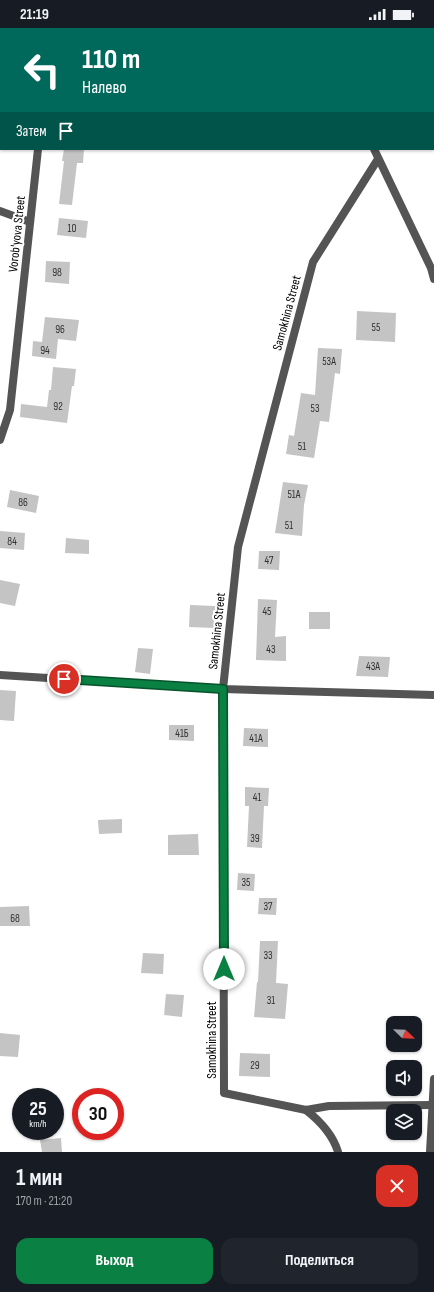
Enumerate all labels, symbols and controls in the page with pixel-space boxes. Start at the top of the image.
text: 21:19 [20,5,49,24]
text: 110 m [82,43,140,76]
icon: left [16,44,68,96]
text: Налево [82,77,127,98]
icon: arrive [55,120,77,142]
text: Затем [16,122,47,141]
street label: Vorob'yova Street [5,195,29,273]
house number: 10 [68,222,76,235]
house number: 98 [52,266,62,279]
street label: Samokhina Street [269,274,305,352]
house number: 55 [372,321,380,334]
house number: 96 [55,323,65,336]
house number: 94 [40,344,50,357]
house number: 53А [322,355,336,368]
house number: 92 [53,400,63,413]
house number: 53 [310,402,320,415]
house number: 51 [298,440,306,453]
house number: 51А [287,488,301,501]
house number: 86 [18,496,28,509]
house number: 51 [285,519,293,532]
house number: 84 [7,535,17,548]
house number: 47 [265,554,274,567]
street label: Samokhina Street [205,592,229,670]
house number: 45 [262,605,272,618]
house number: 43 [266,643,276,656]
house number: 43А [366,660,380,673]
pin [47,662,81,696]
icon: arrive [53,668,75,690]
house number: 41Б [175,727,189,740]
house number: 41А [249,732,263,745]
house number: 41 [253,791,261,804]
house number: 39 [250,832,260,845]
house number: 35 [241,876,251,889]
house number: 37 [263,900,273,913]
house number: 68 [10,912,20,925]
position arrow [203,948,245,990]
house number: 33 [263,949,273,962]
house number: 31 [267,994,275,1007]
street label: Samokhina Street [204,1001,220,1079]
north arrow [386,1016,422,1052]
map controls [386,1016,422,1140]
house number: 29 [250,1059,260,1072]
button: sound [386,1060,422,1096]
speed limit sign: 30 [72,1088,124,1140]
text: 25 [29,1097,47,1121]
button: layers [386,1104,422,1140]
text: km/h [29,1118,47,1130]
text: 1 мин [16,1163,63,1192]
button: close [376,1165,418,1207]
text: 170 m · 21:20 [16,1193,72,1209]
button: Выход [16,1238,213,1284]
button: Поделиться [221,1238,418,1284]

